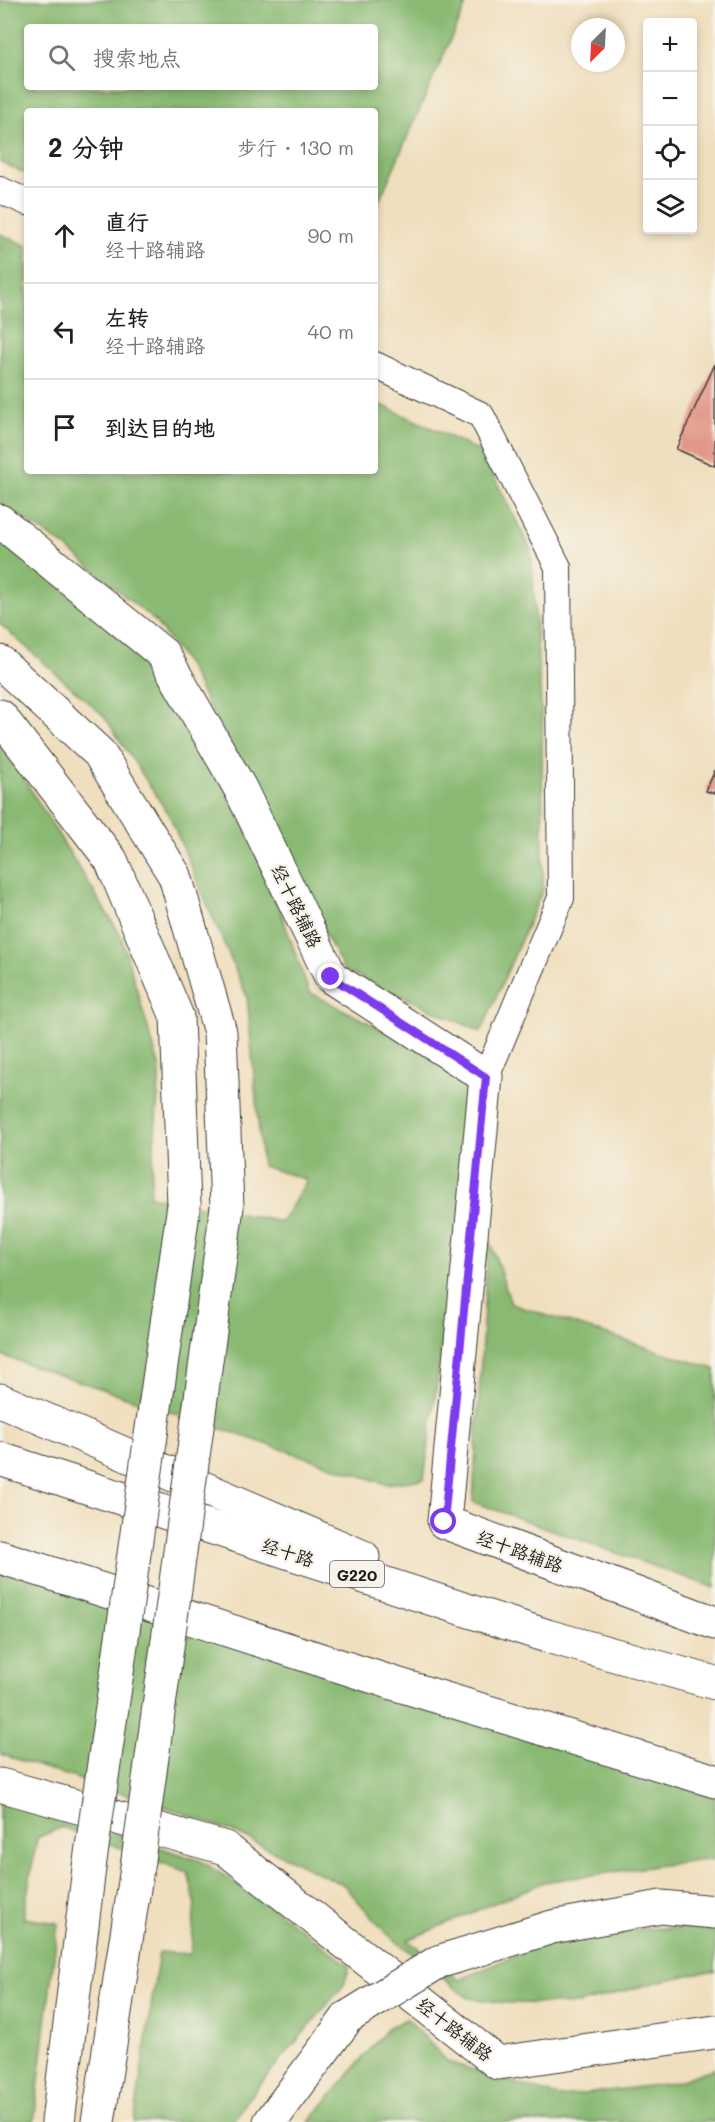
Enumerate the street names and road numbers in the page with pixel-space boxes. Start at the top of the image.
street label: 经十路辅路 [266,860,328,952]
street label: 经十路辅路 [474,1524,566,1578]
street label: 经十路 [259,1532,317,1572]
road number: G220 [330,1561,384,1587]
street label: 经十路辅路 [412,1992,498,2066]

